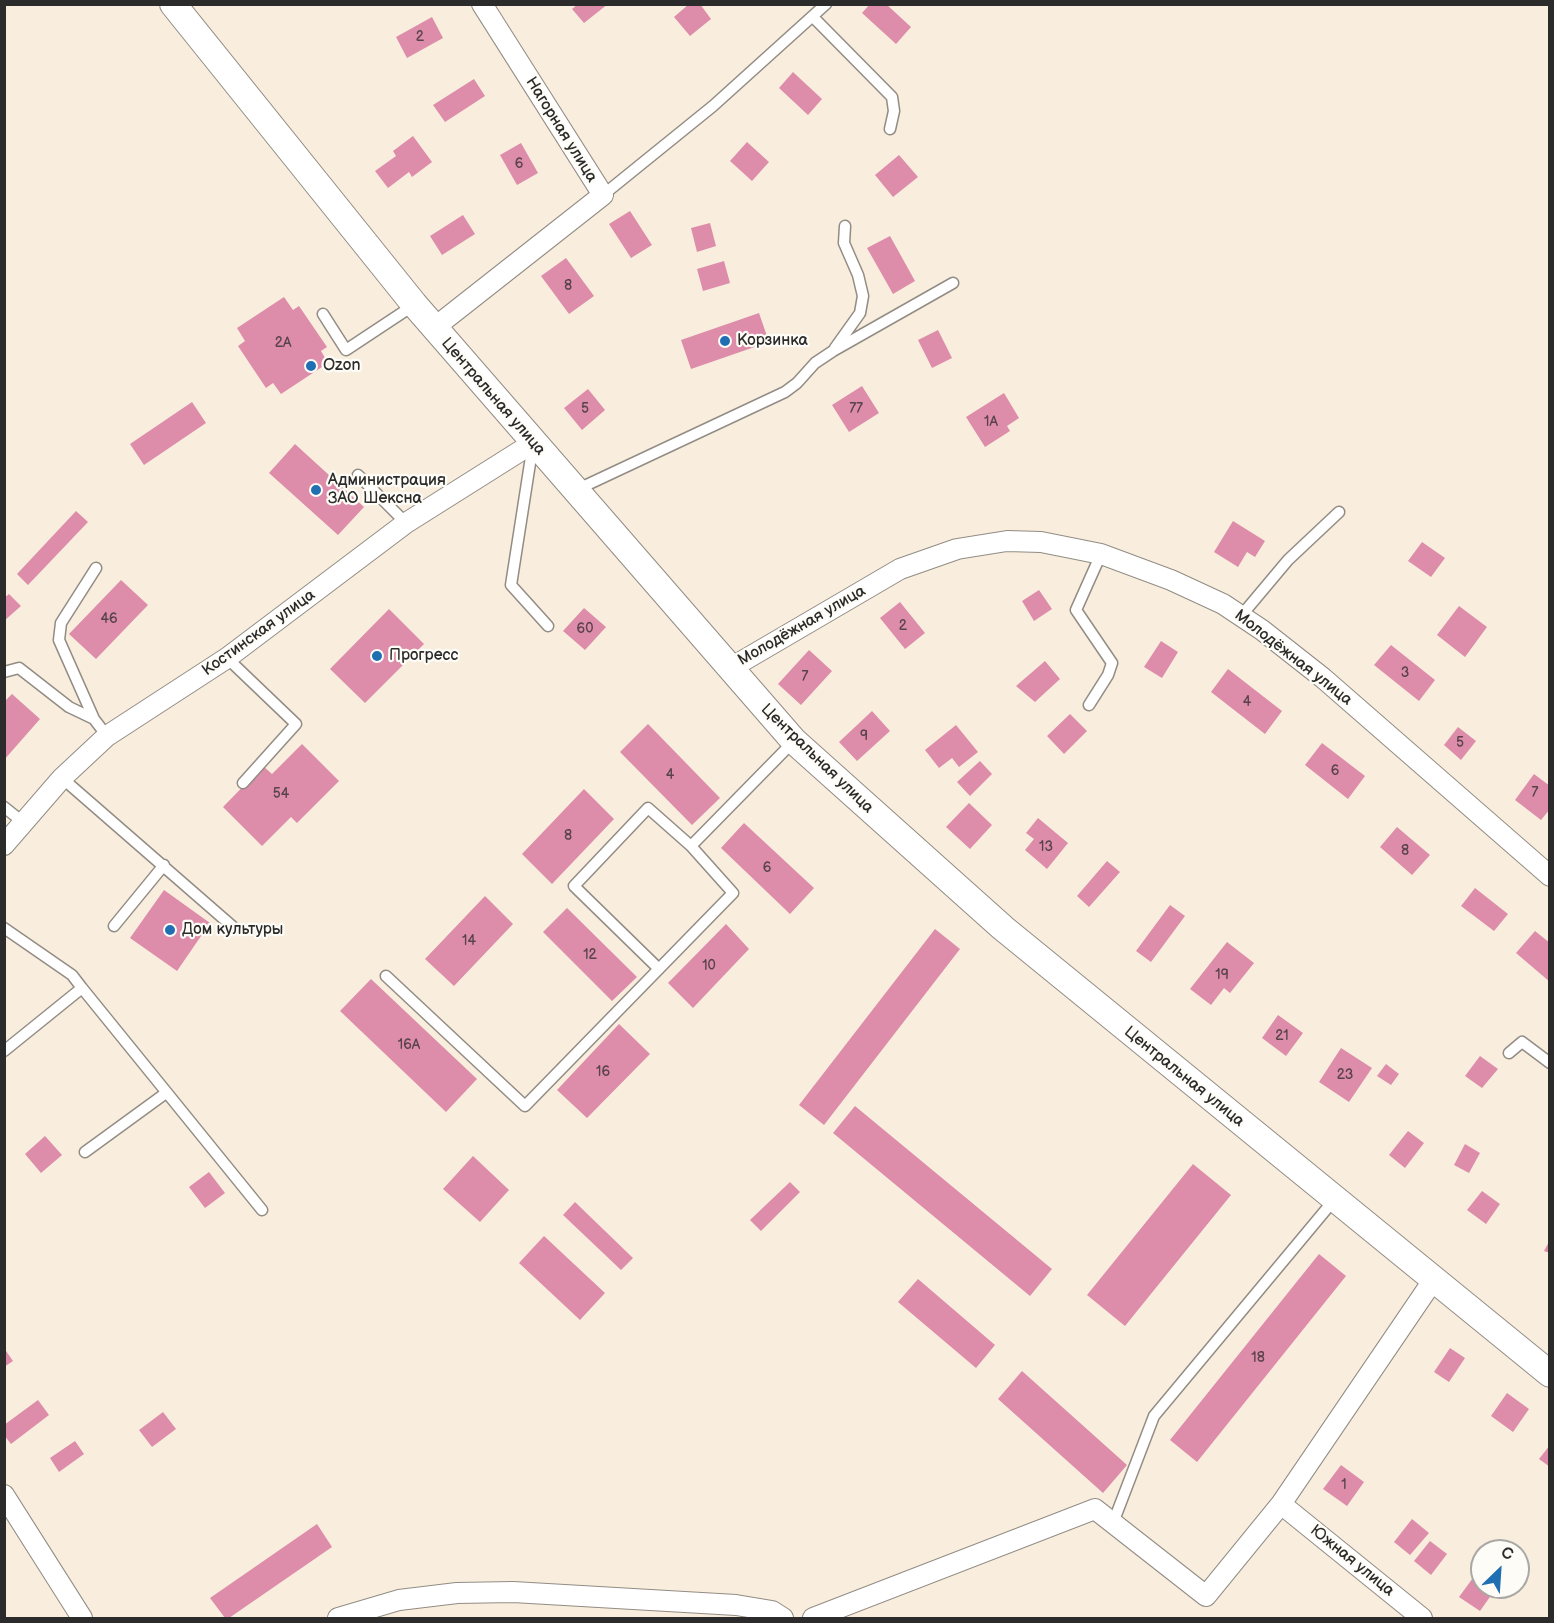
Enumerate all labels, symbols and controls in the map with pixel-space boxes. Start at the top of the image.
house number: 2 [416,29,424,45]
street label: Нагорная улица [521,74,601,186]
house number: 6 [515,156,523,172]
house number: 8 [564,278,572,294]
place label: Корзинка [737,331,808,351]
street label: Центральная улица [437,334,549,460]
marker: Корзинка [718,334,732,348]
house number: 2А [275,335,291,351]
place label: Ozon [323,356,361,376]
marker: Ozon [304,359,318,373]
house number: 5 [581,401,589,417]
house number: 77 [849,401,863,417]
house number: 1А [984,414,998,430]
place label: Администрация ЗАО Шексна [328,471,446,509]
marker: Администрация ЗАО Шексна [309,483,323,497]
street label: Молодёжная улица [735,582,869,670]
street label: Костинская улица [199,586,319,680]
street label: Молодёжная улица [1230,606,1356,710]
house number: 46 [100,611,118,627]
house number: 2 [899,618,907,634]
house number: 60 [577,621,593,637]
place label: Прогресс [389,646,458,666]
marker: Прогресс [370,649,384,663]
house number: 3 [1401,665,1409,681]
house number: 7 [802,669,808,685]
house number: 4 [1243,694,1251,710]
street label: Центральная улица [757,700,877,818]
house number: 9 [860,728,868,744]
house number: 5 [1456,735,1464,751]
house number: 6 [1331,763,1339,779]
house number: 4 [666,767,674,783]
house number: 7 [1532,785,1538,801]
house number: 54 [273,786,289,802]
house number: 8 [564,828,572,844]
house number: 13 [1039,839,1053,855]
house number: 8 [1401,843,1409,859]
house number: 6 [763,860,771,876]
place label: Дом культуры [182,920,283,940]
marker: Дом культуры [163,923,177,937]
house number: 14 [462,933,476,949]
house number: 12 [583,947,597,963]
house number: 10 [702,958,716,974]
house number: 19 [1215,967,1229,983]
street label: Центральная улица [1120,1023,1248,1131]
house number: 21 [1275,1028,1289,1044]
house number: 16А [398,1037,420,1053]
house number: 16 [596,1064,610,1080]
house number: 23 [1337,1067,1353,1083]
house number: 18 [1251,1350,1265,1366]
house number: 1 [1341,1477,1347,1493]
street label: Южная улица [1306,1521,1398,1601]
north arrow [1470,1539,1530,1599]
text: С [1498,1543,1516,1565]

